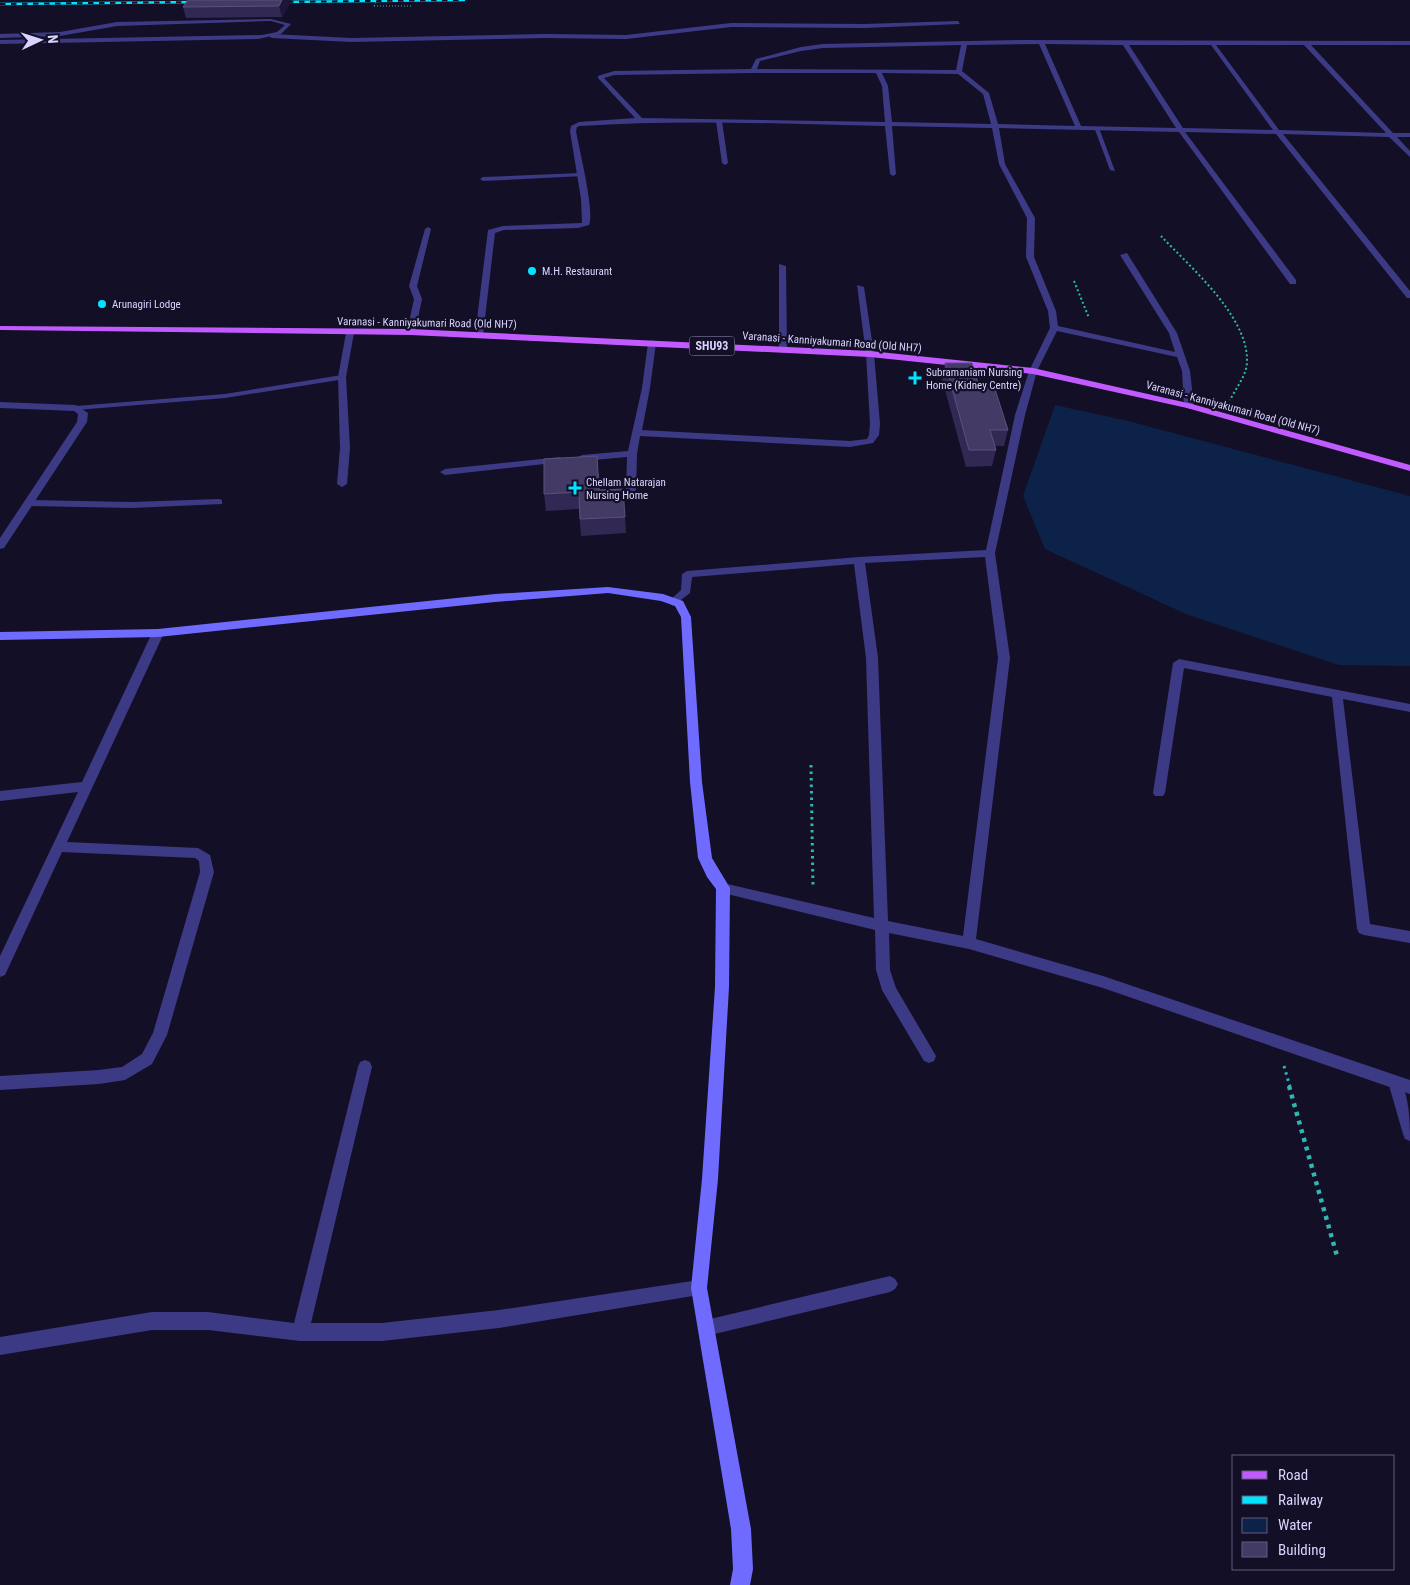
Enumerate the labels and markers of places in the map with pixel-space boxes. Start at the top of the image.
marker: M.H. Restaurant [526,265,538,277]
place label: M.H. Restaurant [542,265,612,278]
marker: Arunagiri Lodge [96,298,108,310]
place label: Arunagiri Lodge [112,298,181,311]
place label: Subramaniam Nursing Home (Kidney Centre) [926,366,1022,392]
marker: Subramaniam Nursing Home (Kidney Centre) [908,371,922,385]
place label: Chellam Natarajan Nursing Home [586,476,666,502]
marker: Chellam Natarajan Nursing Home [568,481,582,495]

